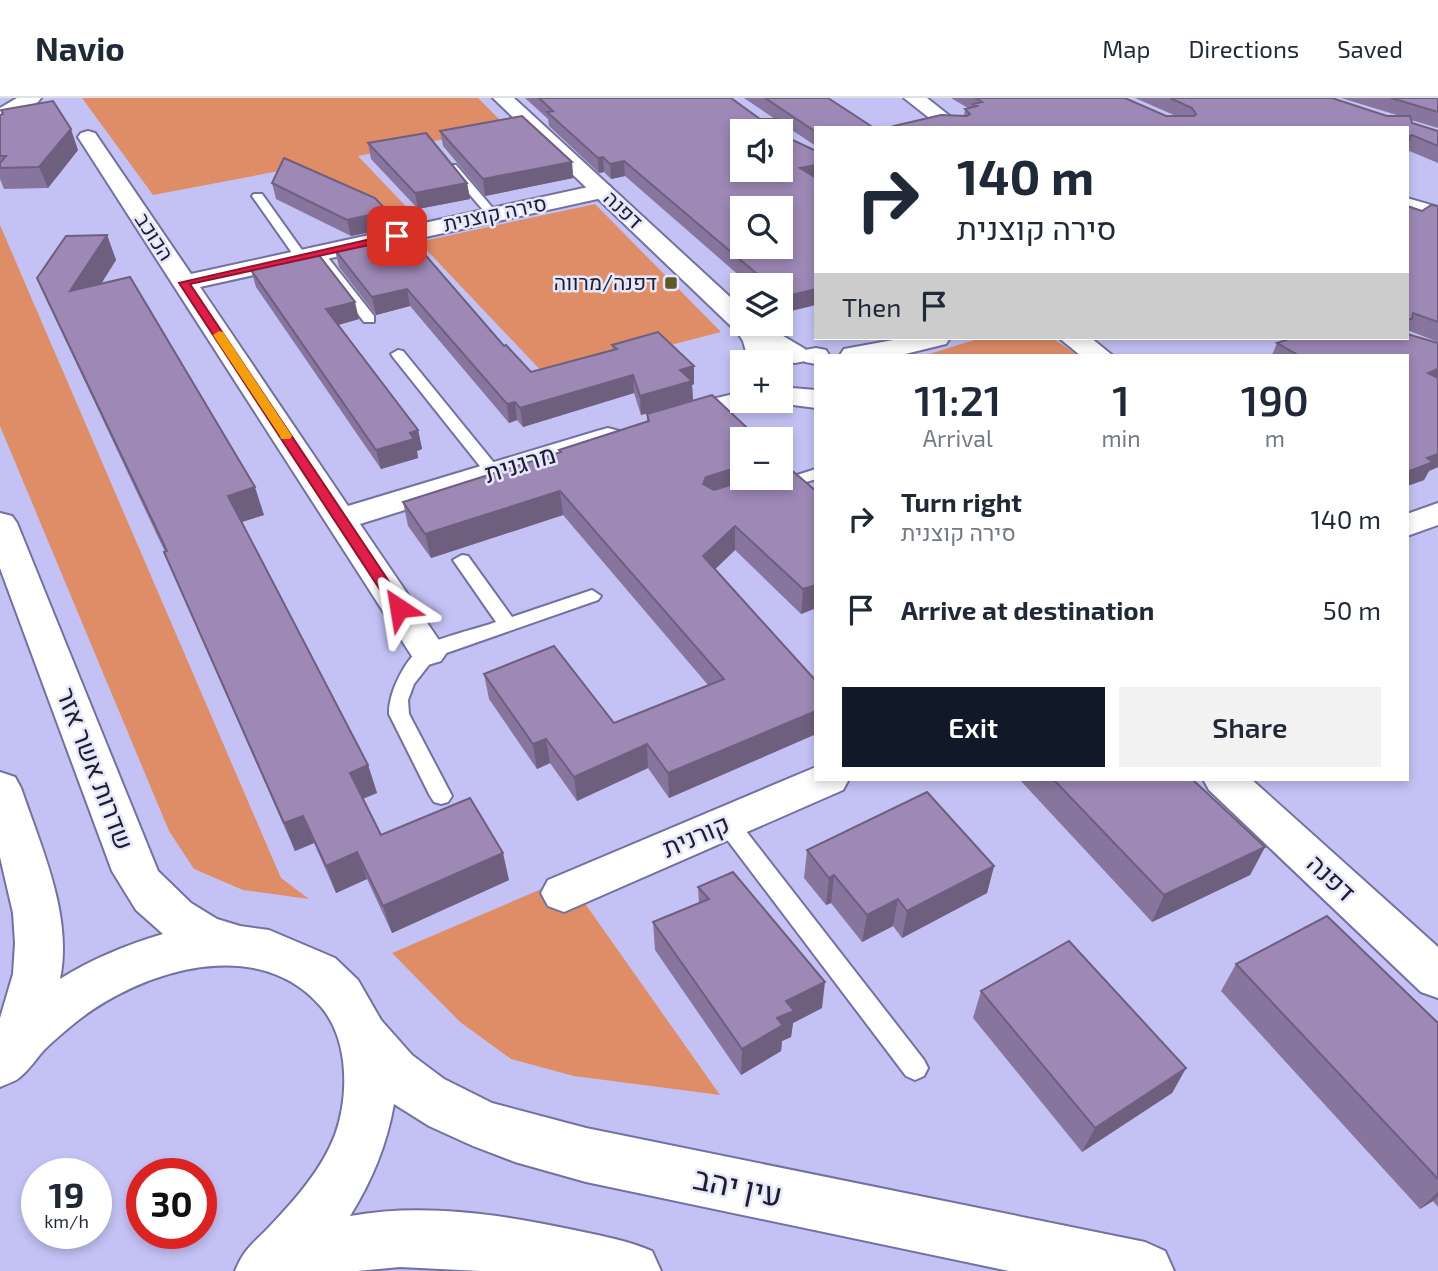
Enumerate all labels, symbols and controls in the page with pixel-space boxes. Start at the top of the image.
text: Navio [35,28,125,68]
text: Map [1102,34,1150,63]
text: Directions [1188,34,1299,63]
text: Saved [1337,34,1403,63]
map controls [730,119,793,490]
button: sound [730,119,793,182]
text: 140 m [957,146,1094,205]
icon: right [842,154,933,245]
street label: דפנה [599,185,649,233]
street label: סירה קוצנית [441,189,549,236]
button: search [730,196,793,259]
pin [367,206,427,266]
street label: הכוכב [131,207,180,265]
text: סירה קוצנית [957,208,1117,246]
icon: arrive [378,217,416,255]
place label: דפנה/מרווה [554,269,657,294]
button: layers [730,273,793,336]
marker: דפנה/מרווה [663,275,679,291]
icon: arrive [915,287,953,325]
text: Then [842,291,901,322]
button: + [730,350,793,413]
text: 11:21 [914,374,1001,424]
text: 1 [1112,374,1130,424]
text: 190 [1241,374,1309,424]
text: Arrival [923,424,993,452]
text: min [1101,424,1141,452]
text: m [1265,424,1285,452]
button: − [730,427,793,490]
street label: מרגנית [480,437,559,488]
text: Turn right [901,486,1022,517]
icon: right [842,500,880,538]
text: 140 m [1310,503,1381,534]
text: סירה קוצנית [901,518,1016,546]
position arrow [362,571,436,645]
icon: arrive [842,591,880,629]
text: Arrive at destination [901,594,1154,625]
text: 50 m [1323,594,1381,625]
street label: שדרות אשר אזר [51,683,142,854]
button: Exit [842,687,1105,767]
button: Share [1119,687,1381,767]
street label: קורנית [657,807,734,863]
street label: דפנה [1301,847,1363,907]
street label: עין יהב [691,1157,786,1213]
speed limit sign: 30 [126,1158,217,1249]
text: 19 [49,1173,84,1215]
text: km/h [44,1210,89,1232]

